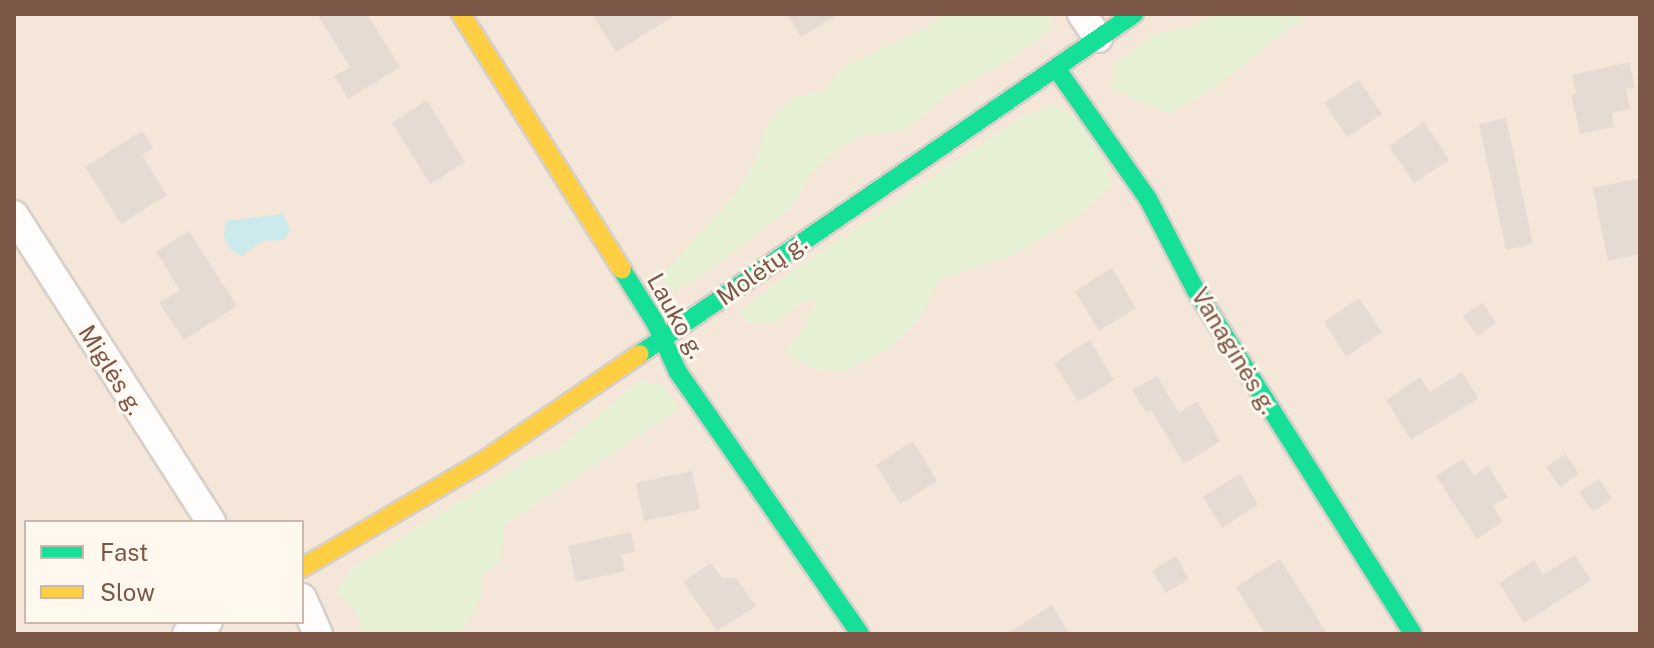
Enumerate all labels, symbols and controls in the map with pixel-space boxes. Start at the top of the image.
street label: Molėtų g. [711,228,813,312]
street label: Lauko g. [641,268,711,364]
street label: Vanaginės g. [1185,283,1283,419]
street label: Miglės g. [72,320,150,420]
legend [24,520,304,624]
text: Fast [100,538,148,566]
text: Slow [100,578,155,606]

